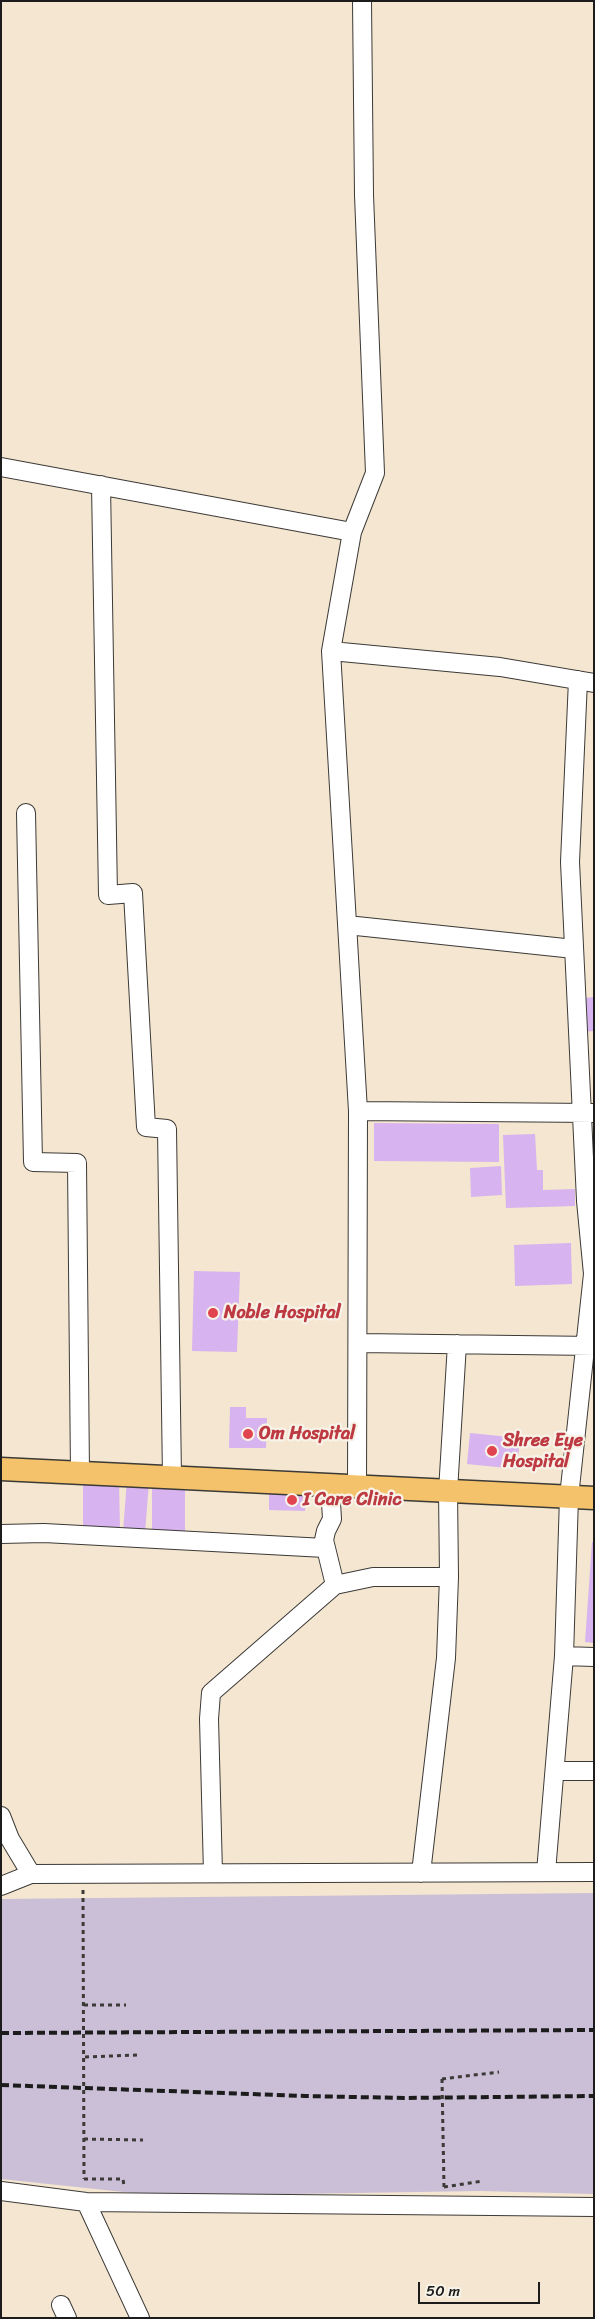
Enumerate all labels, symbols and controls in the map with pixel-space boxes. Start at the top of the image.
place label: Noble Hospital [224,1302,341,1324]
marker: Noble Hospital [206,1306,220,1320]
place label: Om Hospital [259,1423,355,1445]
marker: Om Hospital [241,1427,255,1441]
place label: Shree Eye Hospital [503,1430,583,1472]
marker: Shree Eye Hospital [485,1444,499,1458]
place label: I Care Clinic [303,1489,401,1511]
marker: I Care Clinic [285,1493,299,1507]
scale bar [420,2272,542,2304]
text: 50 m [426,2278,460,2304]

